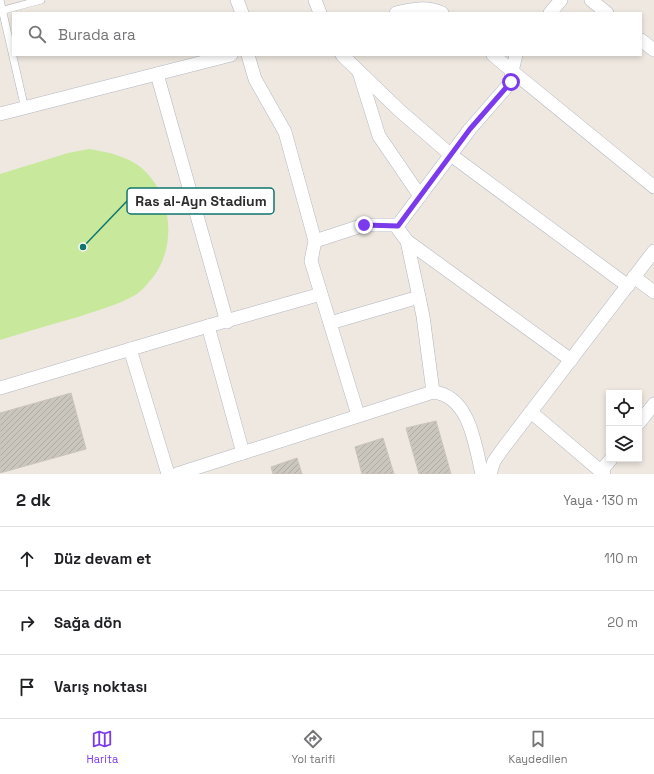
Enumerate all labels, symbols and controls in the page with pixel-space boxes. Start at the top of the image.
search box [12,12,642,56]
icon: search [26,23,48,45]
text: Burada ara [58,25,136,44]
route start [502,73,520,91]
callout: Ras al-Ayn Stadium [127,188,274,214]
text: Ras al-Ayn Stadium [135,192,267,210]
route end [355,216,373,234]
map controls [606,390,642,462]
button: locate [606,390,642,426]
button: layers [606,426,642,462]
text: 2 dk [16,489,51,511]
text: Yaya · 130 m [563,492,638,509]
icon: ahead [16,548,38,570]
text: Düz devam et [54,549,151,568]
text: 110 m [604,550,638,567]
icon: right [16,612,38,634]
text: Sağa dön [54,613,122,632]
text: 20 m [607,614,638,631]
icon: arrive [16,676,38,698]
text: Varış noktası [54,677,147,696]
tab: Harita [87,728,118,766]
tab: Yol tarifi [291,728,335,766]
tab: Kaydedilen [508,728,567,766]

